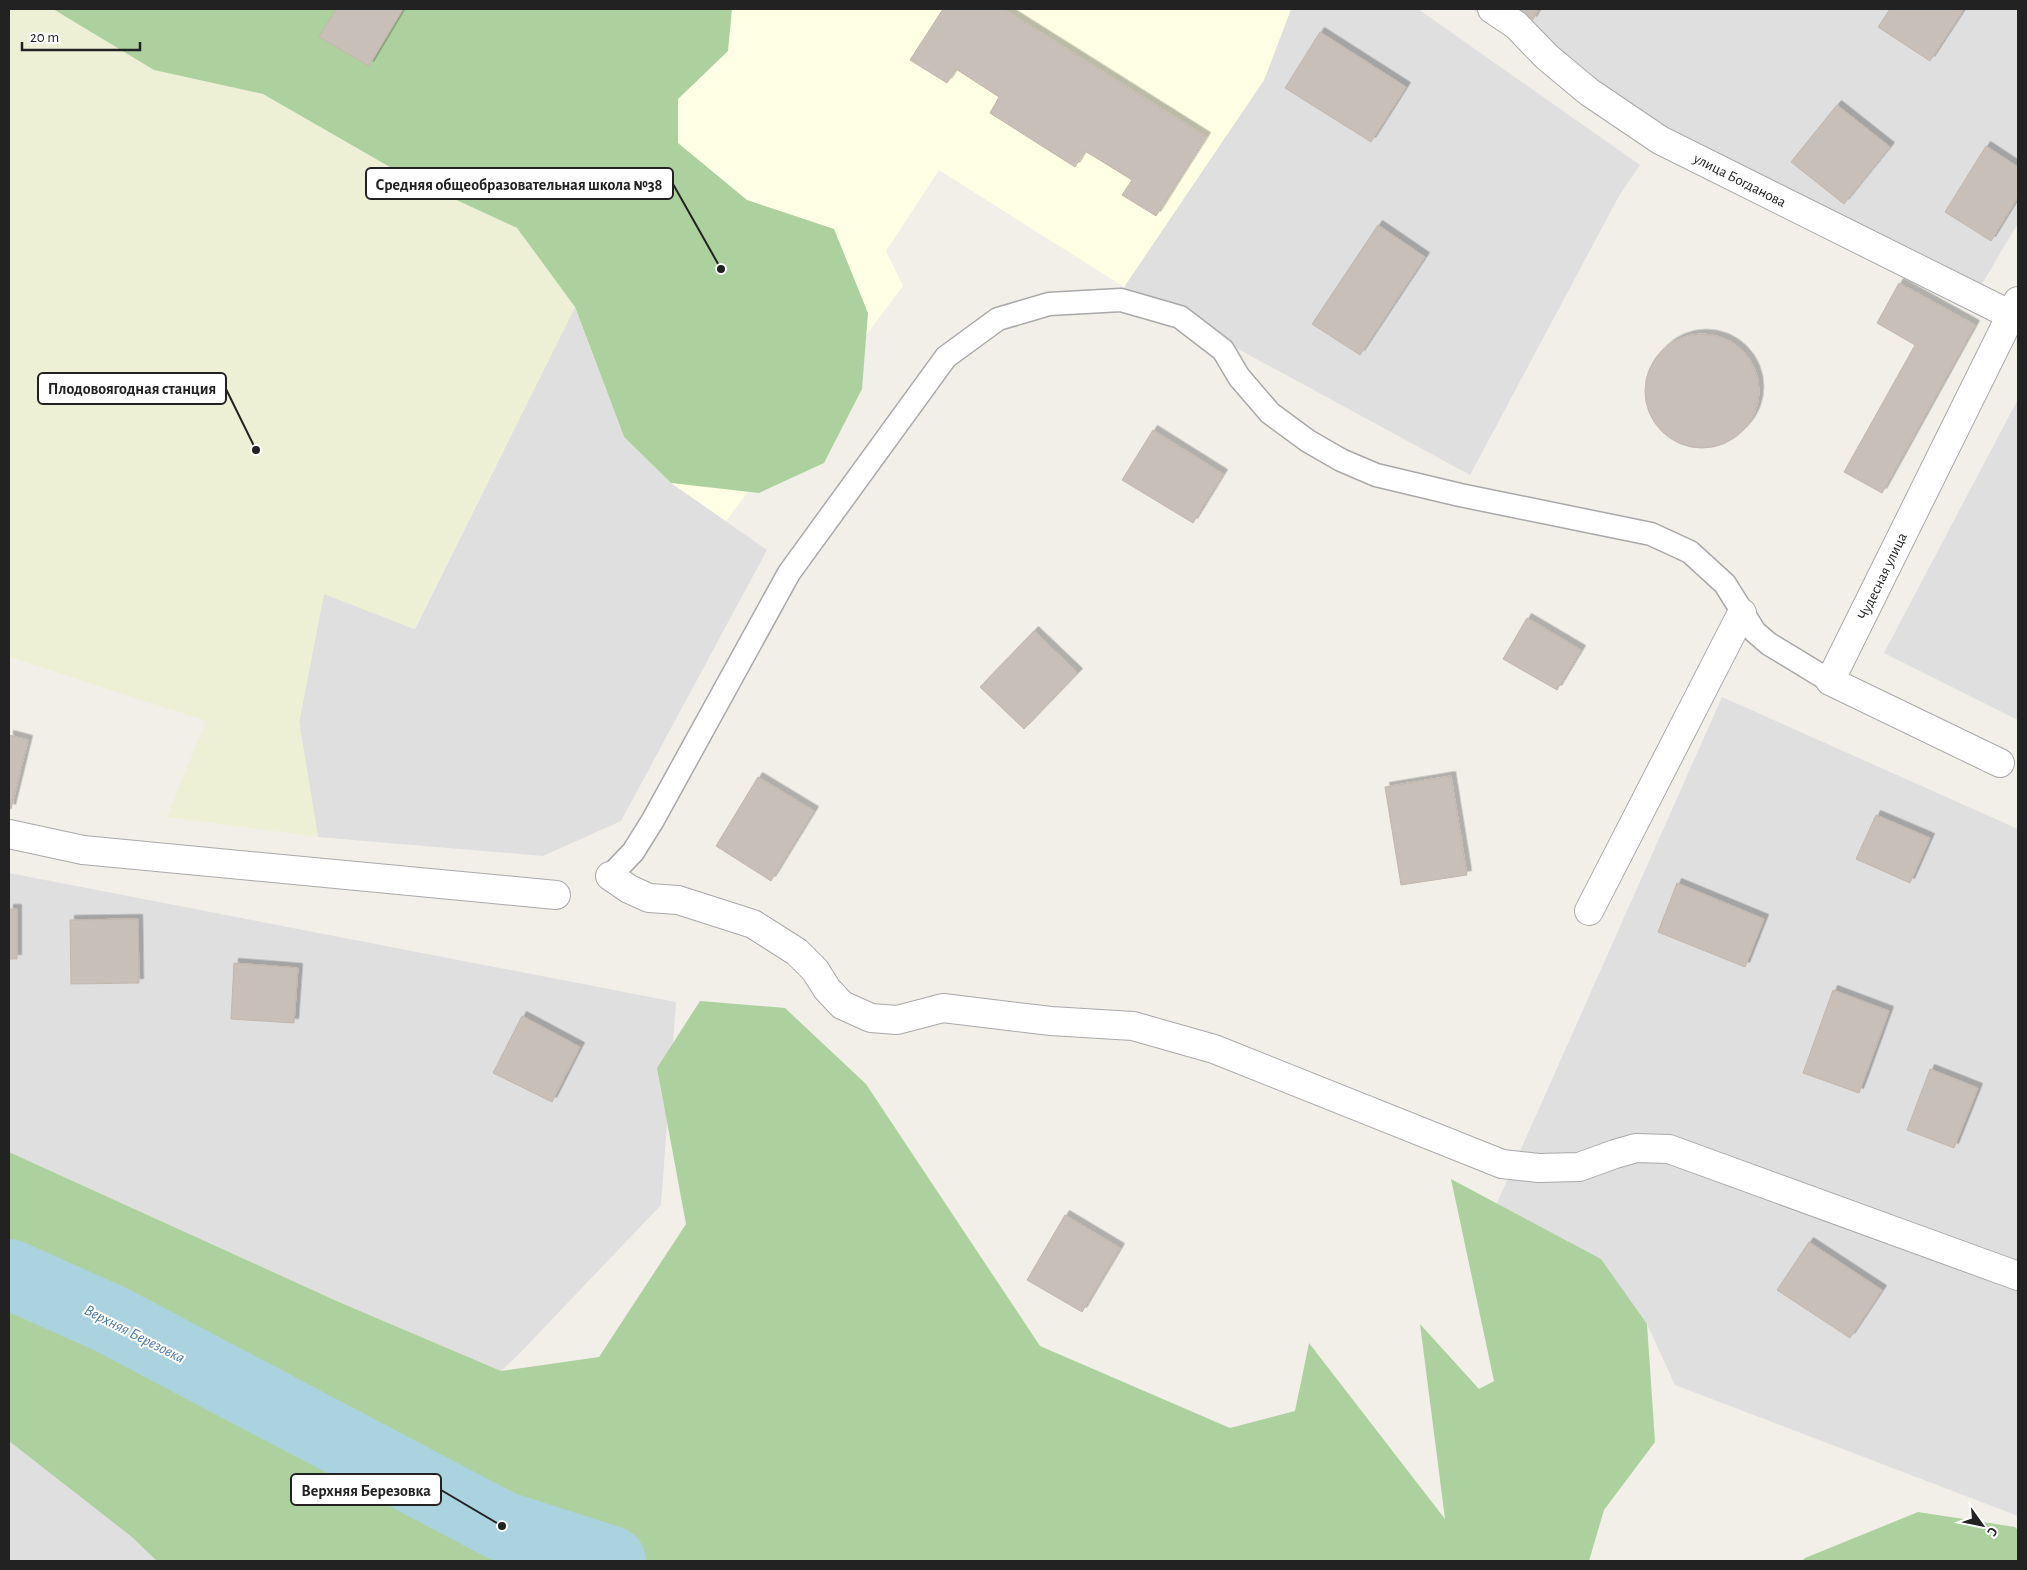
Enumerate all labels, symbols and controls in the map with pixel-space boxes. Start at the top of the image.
scale bar [22,20,140,52]
text: 20 m [30,30,59,45]
street label: улица Богданова [1690,150,1789,210]
callout: Средняя общеобразовательная школа №38 [366,168,673,199]
text: Средняя общеобразовательная школа №38 [376,177,663,193]
callout: Плодовоягодная станция [38,373,226,404]
text: Плодовоягодная станция [48,381,216,397]
street label: Чудесная улица [1855,530,1910,622]
water label: Верхняя Березовка [81,1302,187,1367]
callout: Верхняя Березовка [291,1474,441,1505]
text: Верхняя Березовка [301,1483,431,1499]
north arrow [1957,1500,2007,1550]
text: С [1984,1524,2000,1539]

